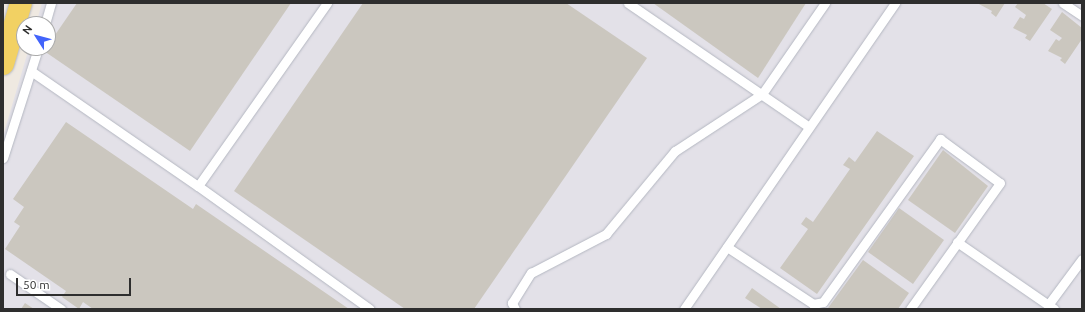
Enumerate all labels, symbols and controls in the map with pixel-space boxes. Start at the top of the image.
north arrow [16,16,56,56]
text: N [20,23,34,36]
scale bar [18,270,133,296]
text: 50 m [23,278,50,291]

